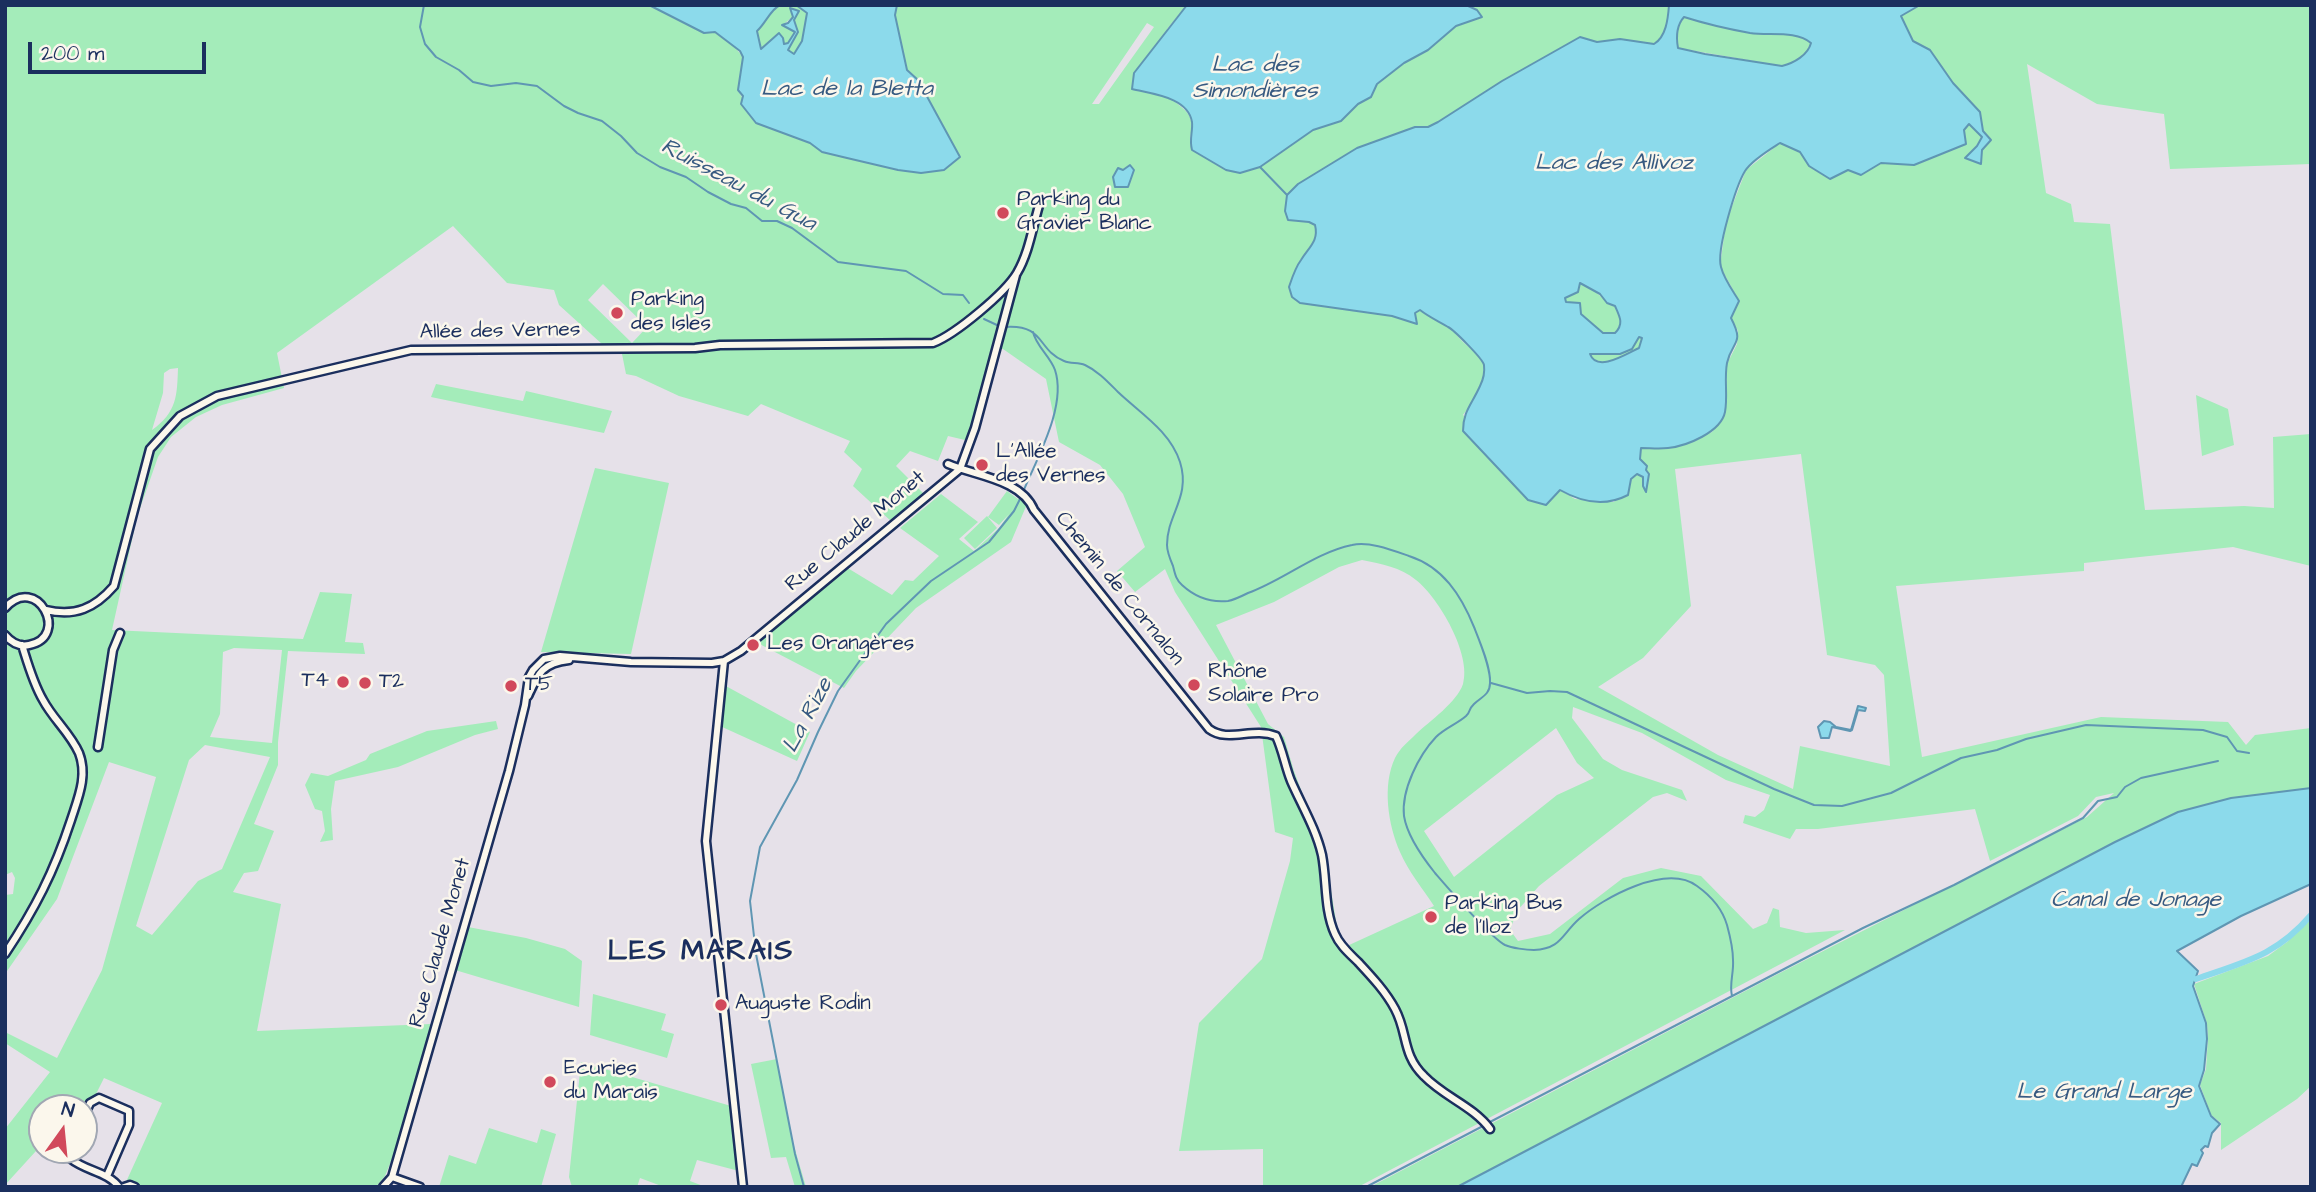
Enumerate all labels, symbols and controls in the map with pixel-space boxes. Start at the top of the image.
scale bar [32,28,210,72]
text: 200 m [41,39,104,68]
water label: Lac des Simondières [1193,52,1317,106]
water label: Lac de la Bletta [761,76,933,104]
water label: Ruisseau du Gua [656,134,820,238]
water label: Lac des Allivoz [1535,150,1693,178]
place label: Parking du Gravier Blanc [1017,188,1152,238]
marker: Parking du Gravier Blanc [995,205,1011,221]
place label: Parking des Isles [631,288,711,338]
marker: Parking des Isles [609,305,625,321]
street label: Allée des Vernes [419,318,581,346]
place label: L'Allée des Vernes [996,440,1106,490]
marker: L'Allée des Vernes [974,457,990,473]
street label: Rue Claude Monet [781,466,931,598]
street label: Chemin de Cornalon [1049,507,1189,671]
place label: Les Orangères [767,632,914,658]
marker: Les Orangères [745,637,761,653]
place label: Rhône Solaire Pro [1208,660,1319,710]
place label: T4 [302,669,329,695]
place label: T2 [379,670,404,696]
place label: T5 [525,673,553,699]
marker: T4 [335,674,351,690]
water label: La Rize [778,674,840,758]
marker: T2 [357,675,373,691]
marker: Rhône Solaire Pro [1186,677,1202,693]
marker: T5 [503,678,519,694]
street label: Rue Claude Monet [405,855,477,1031]
water label: Canal de Jonage [2051,887,2221,915]
place label: Parking Bus de l'Iloz [1445,892,1563,942]
marker: Parking Bus de l'Iloz [1423,909,1439,925]
district label: LES MARAIS [609,936,793,970]
place label: Auguste Rodin [735,992,871,1018]
marker: Auguste Rodin [713,997,729,1013]
place label: Ecuries du Marais [564,1057,658,1107]
marker: Ecuries du Marais [542,1074,558,1090]
water label: Le Grand Large [2016,1079,2192,1107]
north arrow [28,1094,98,1164]
text: N [59,1096,77,1125]

